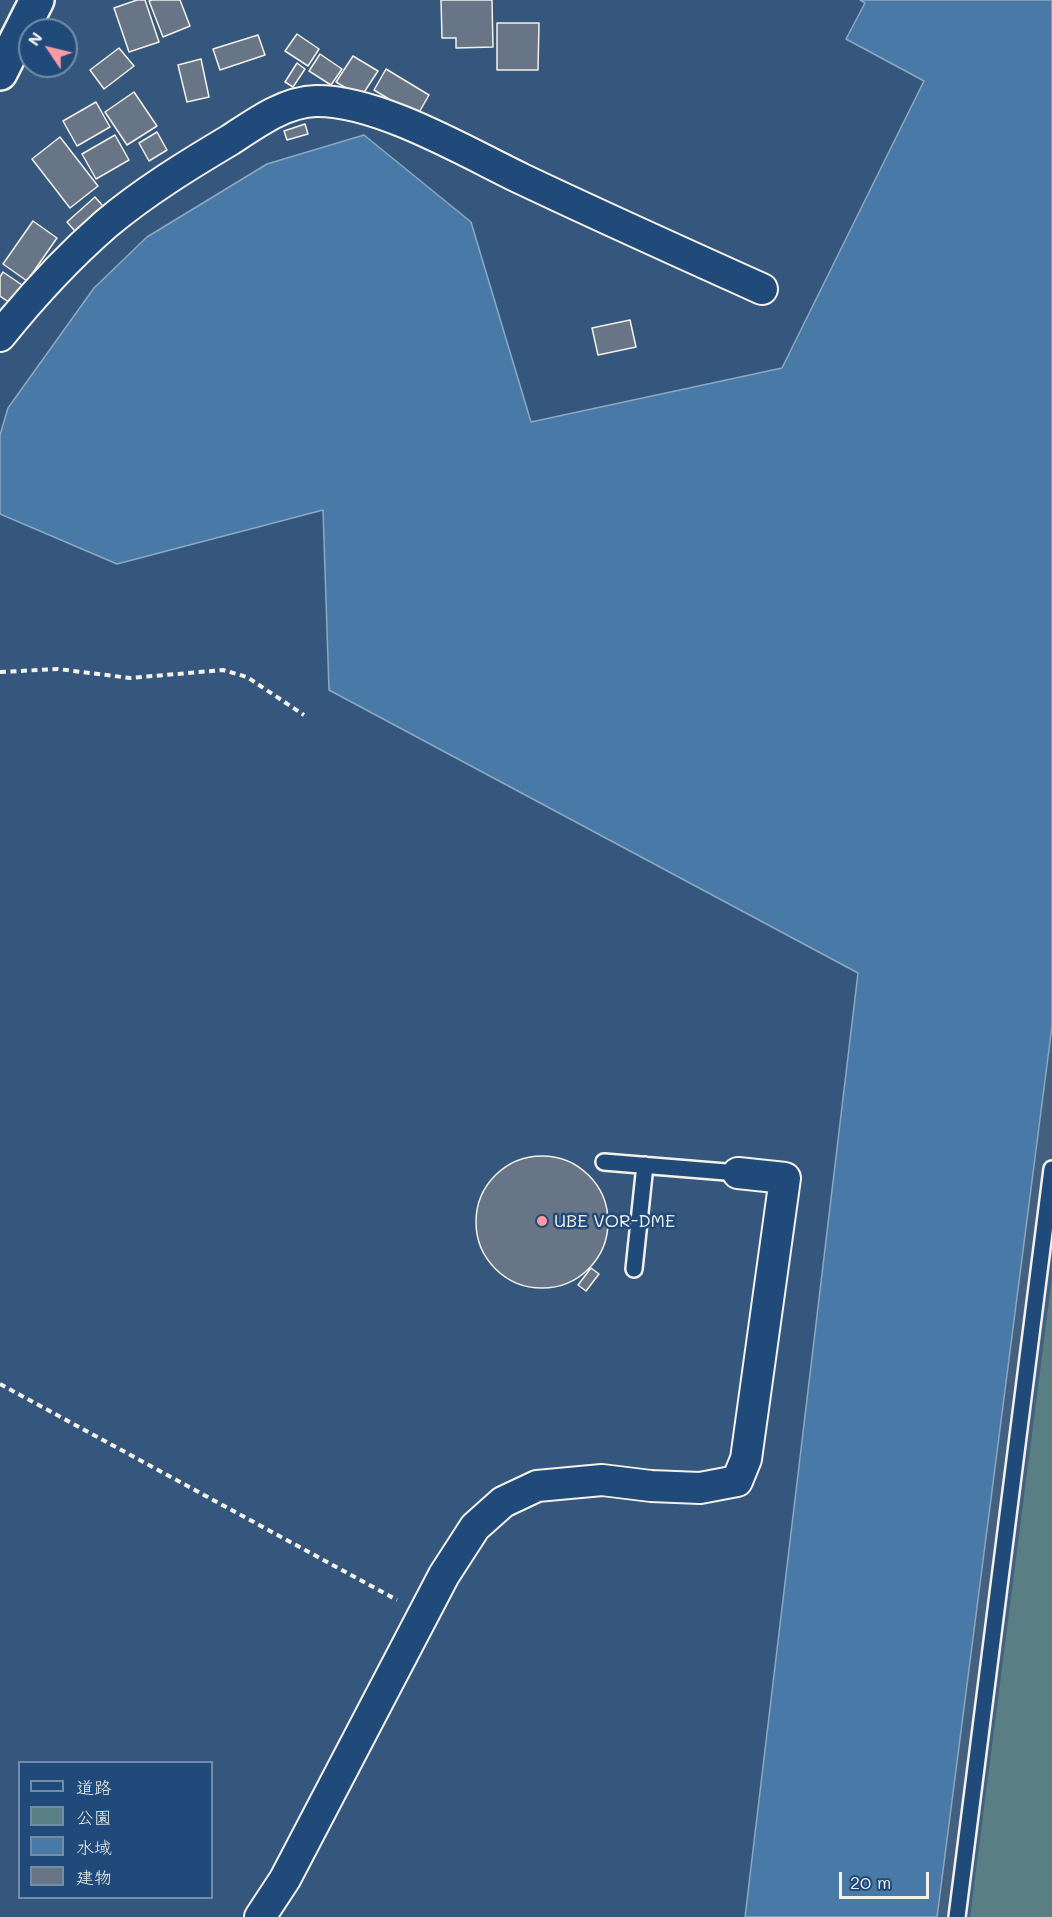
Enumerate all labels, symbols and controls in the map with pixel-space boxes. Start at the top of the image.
north arrow [18,18,78,78]
text: N [22,28,47,50]
place label: UBE VOR-DME [554,1210,675,1232]
marker: UBE VOR-DME [535,1214,549,1228]
legend [18,1761,213,1899]
text: 道路 [76,1775,112,1799]
text: 公園 [76,1805,112,1829]
text: 水域 [76,1835,112,1859]
scale bar [842,1860,932,1898]
text: 建物 [76,1865,112,1889]
text: 20 m [850,1870,891,1894]

